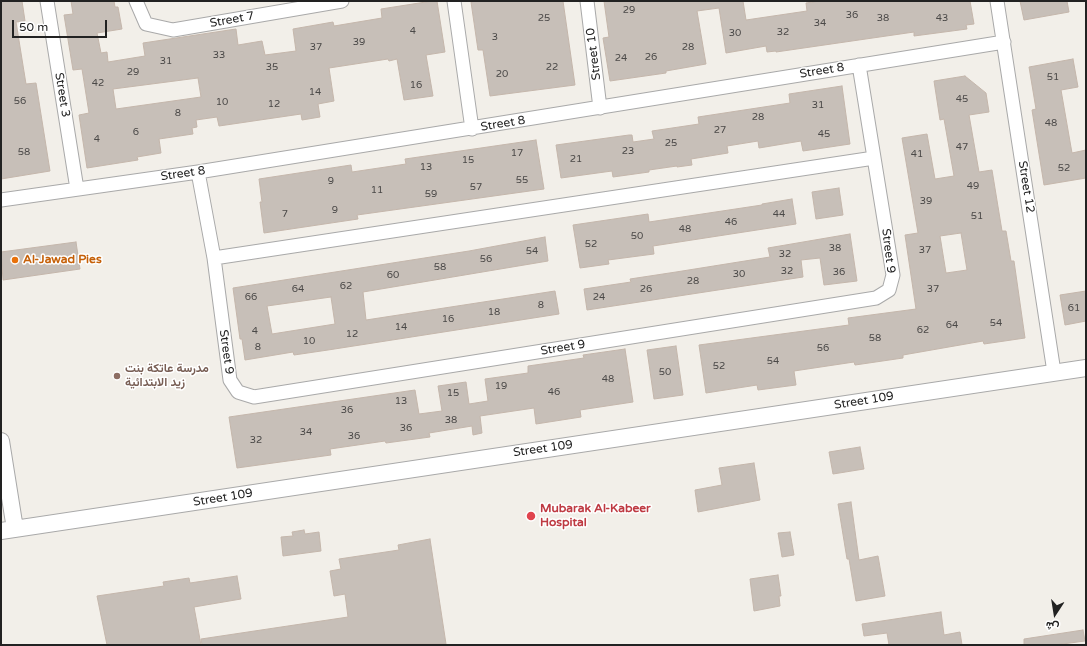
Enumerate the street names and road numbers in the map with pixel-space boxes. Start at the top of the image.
street label: Street 7 [209,9,255,31]
street label: Street 10 [584,27,604,81]
street label: Street 8 [799,60,845,82]
street label: Street 3 [51,72,73,118]
street label: Street 8 [480,113,526,135]
street label: Street 12 [1015,160,1037,214]
street label: Street 8 [160,164,206,184]
street label: Street 9 [878,228,898,274]
street label: Street 9 [216,329,236,375]
street label: Street 9 [540,337,586,359]
street label: Street 109 [833,389,895,413]
street label: Street 109 [512,438,574,460]
street label: Street 109 [192,486,254,510]

